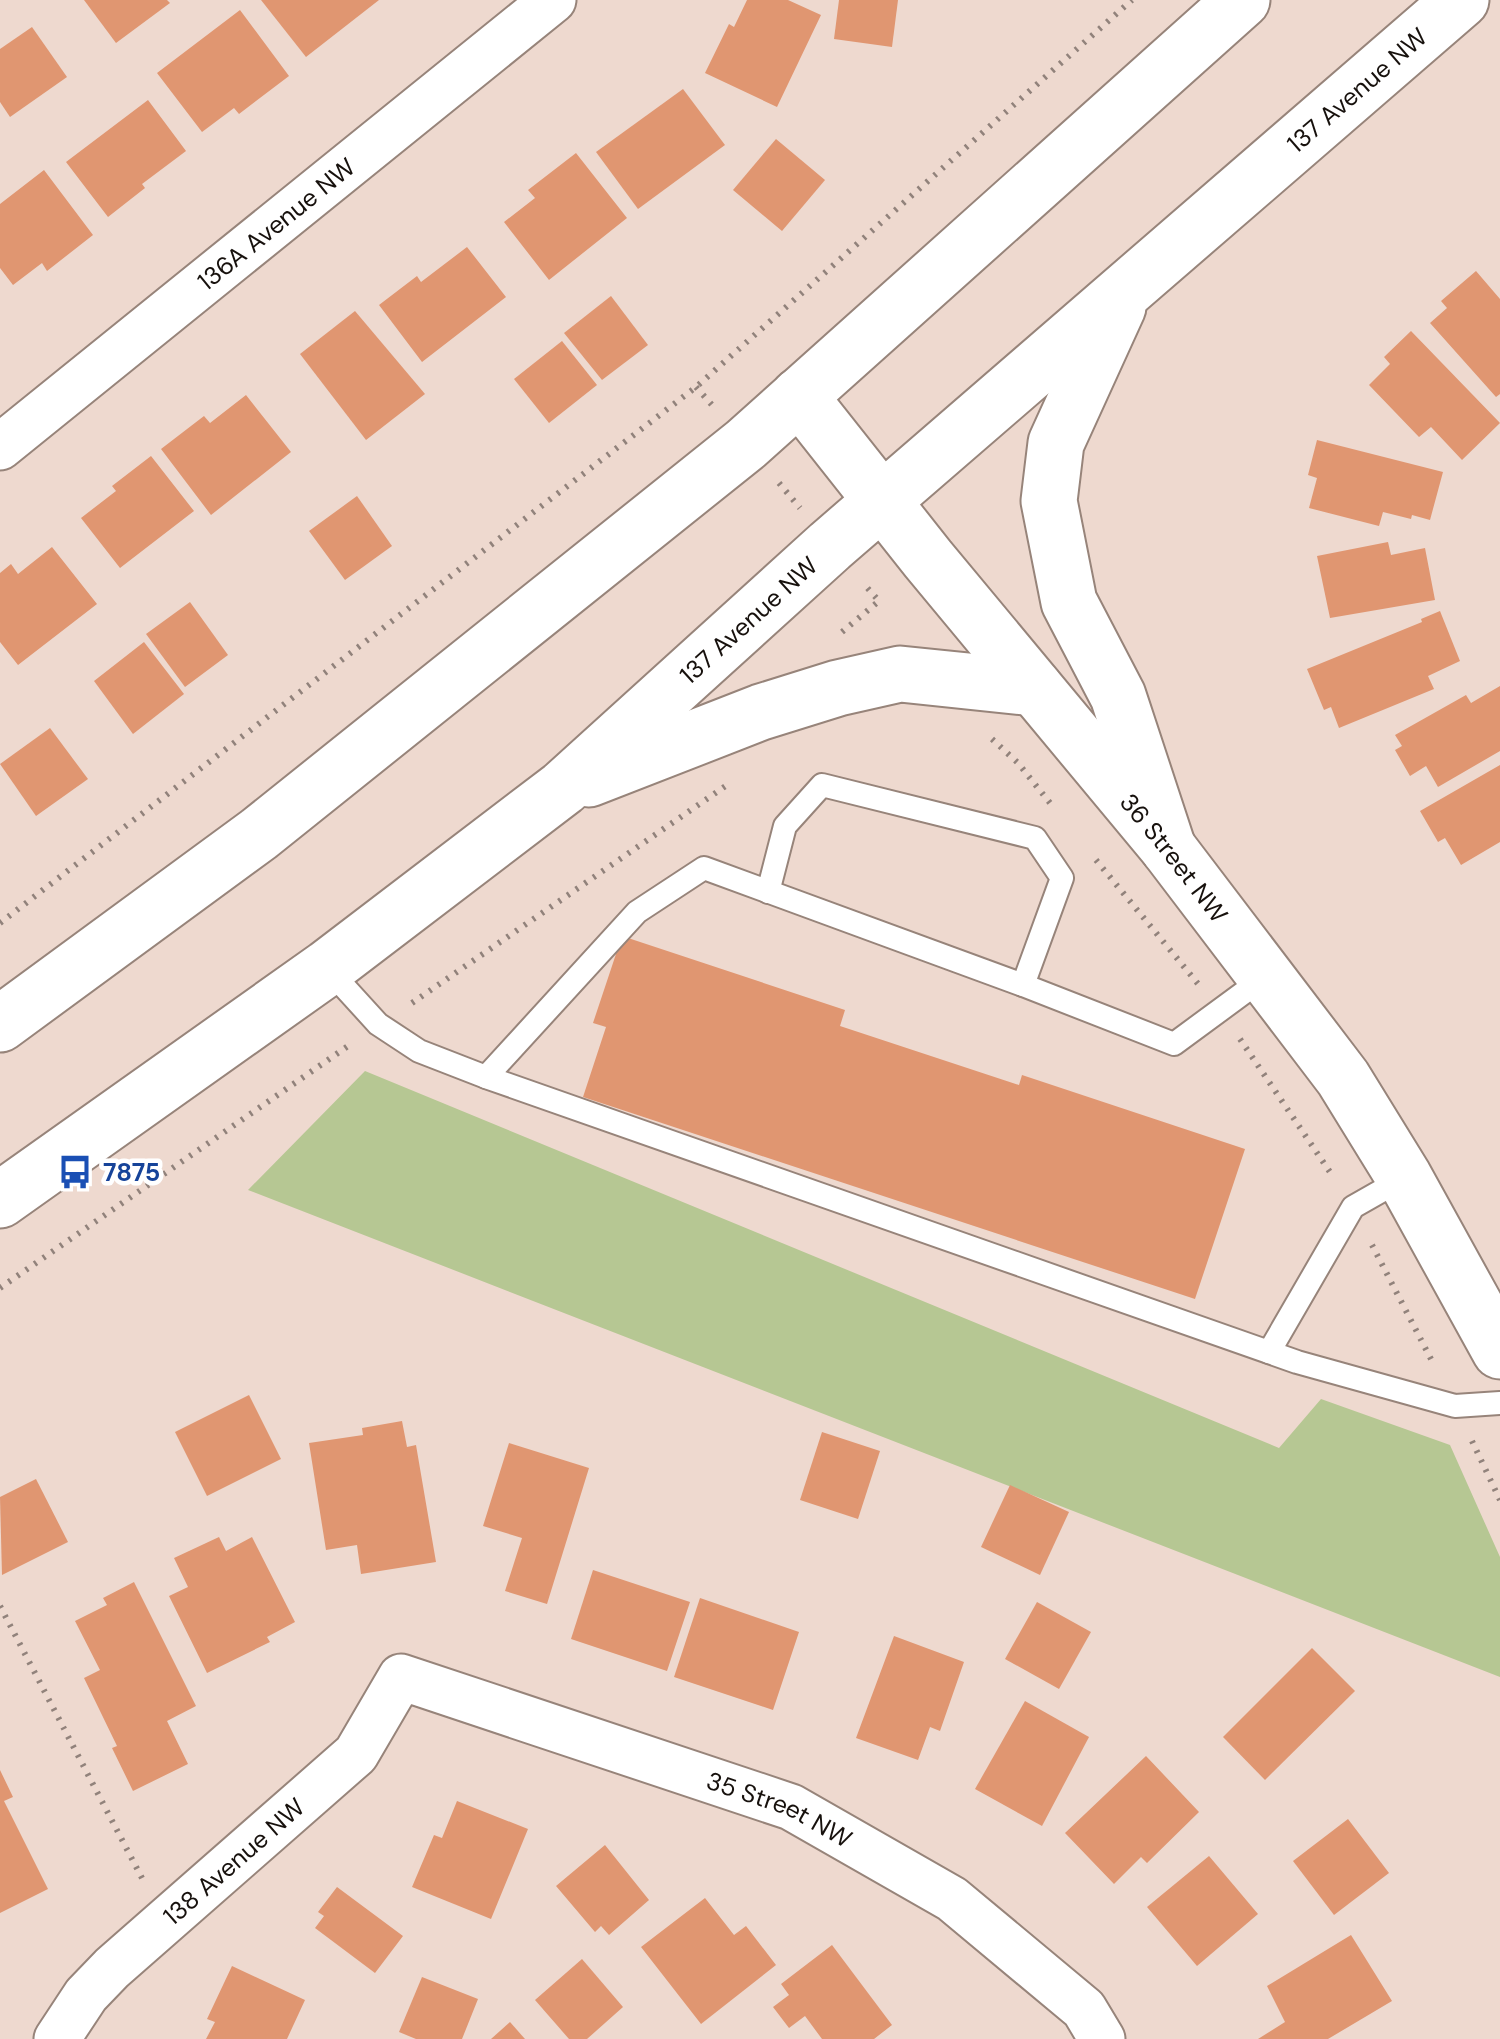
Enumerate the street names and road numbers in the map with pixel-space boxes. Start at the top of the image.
street label: 137 Avenue NW [1280,21,1434,160]
street label: 136A Avenue NW [191,151,362,298]
street label: 137 Avenue NW [673,549,825,691]
street label: 36 Street NW [1112,787,1235,930]
street label: 35 Street NW [702,1764,858,1855]
street label: 138 Avenue NW [156,1791,312,1933]

